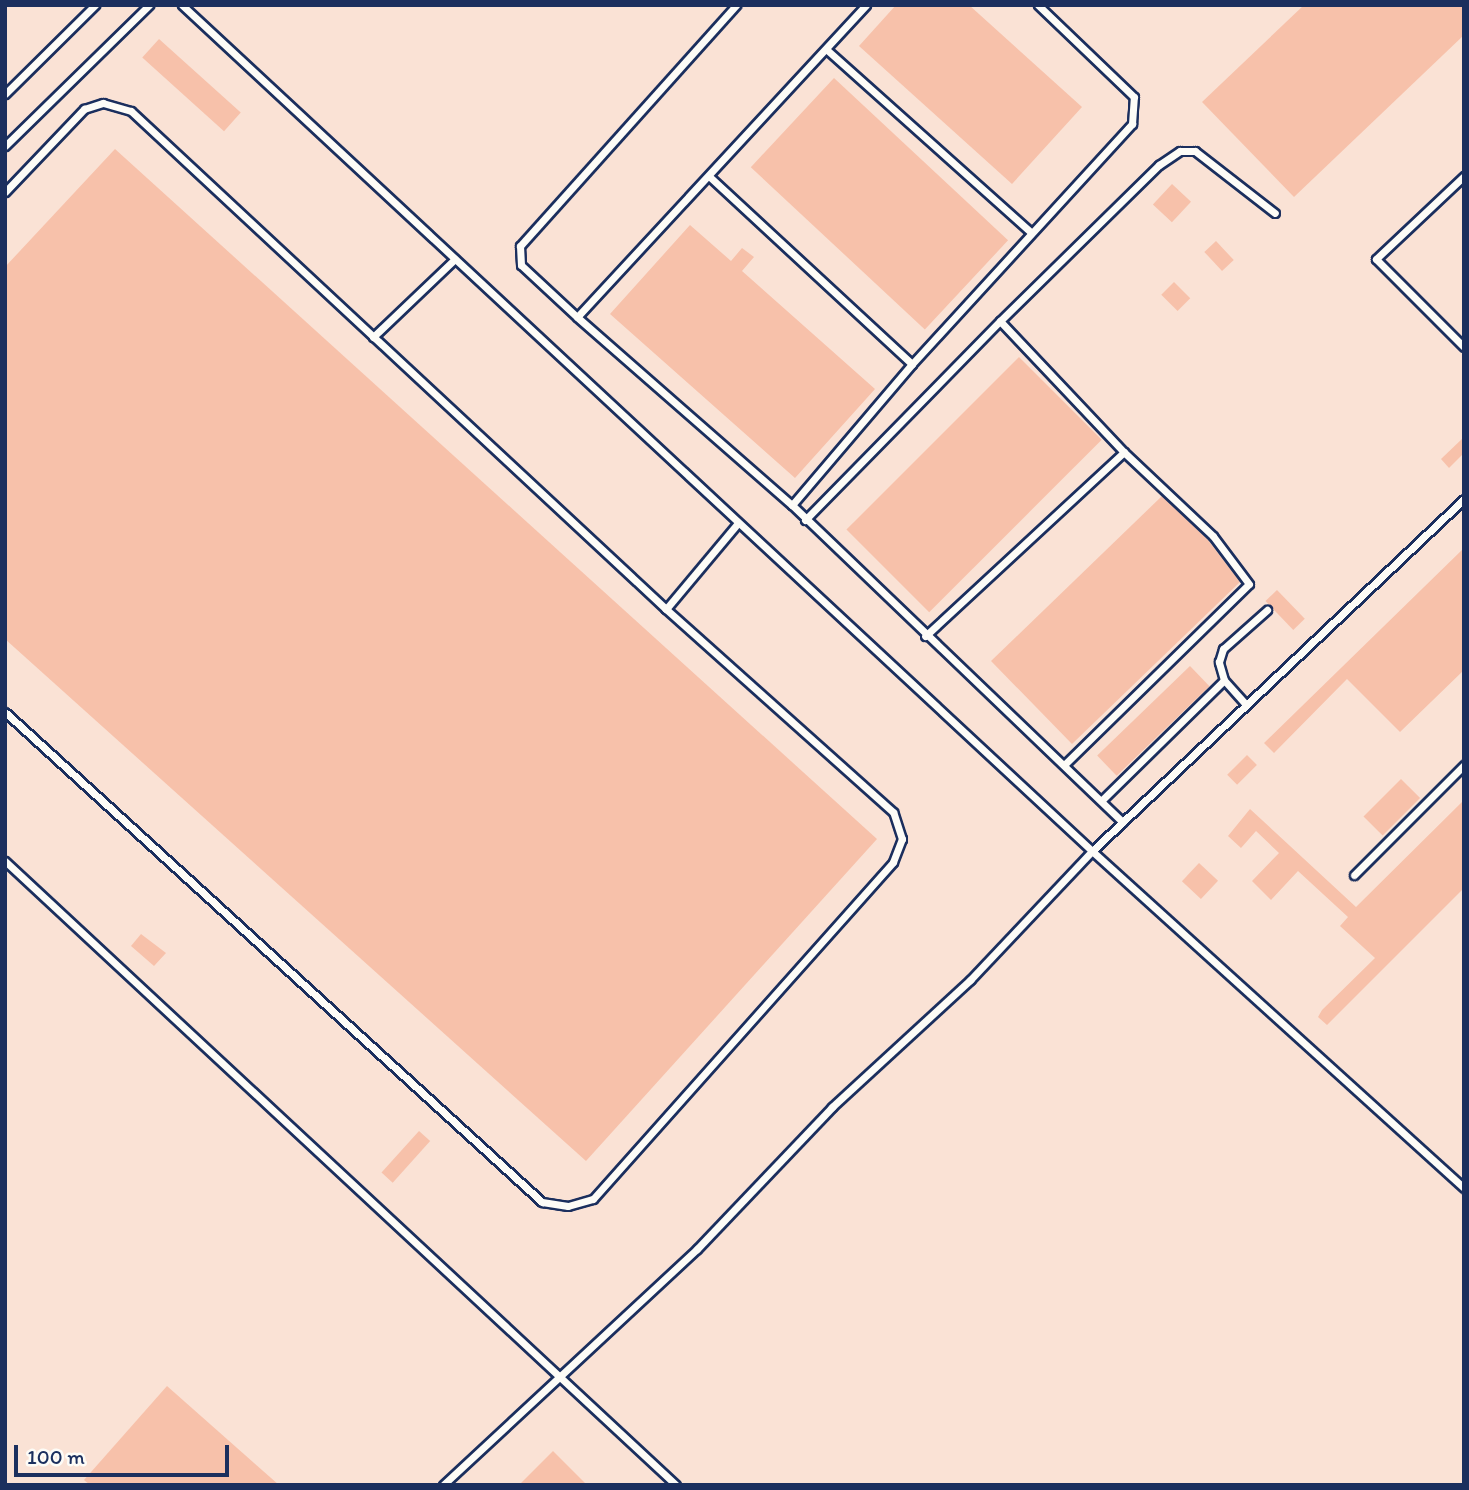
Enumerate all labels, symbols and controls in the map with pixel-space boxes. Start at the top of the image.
scale bar [18,1430,233,1474]
text: 100 m [27,1444,85,1469]

